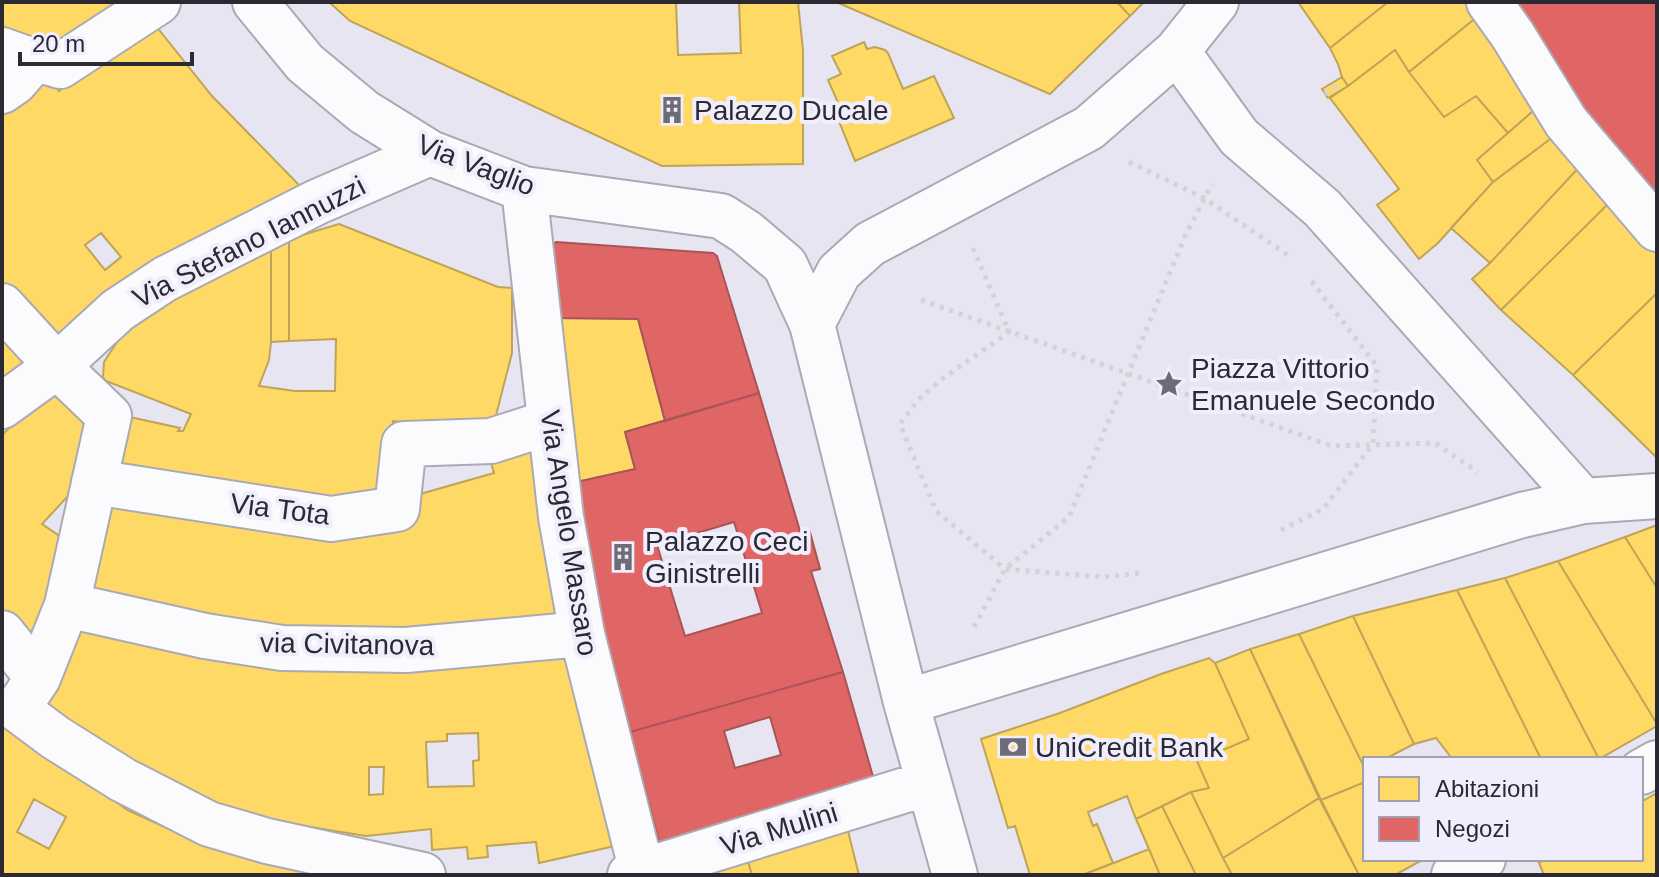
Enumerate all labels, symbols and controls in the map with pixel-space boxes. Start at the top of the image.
scale bar [20,16,192,66]
text: 20 m [32,30,85,57]
building icon: Palazzo Ducale [657,95,687,125]
place label: Palazzo Ducale [694,95,889,126]
street label: Via Vaglio [413,128,539,202]
street label: Via Stefano Iannuzzi [128,170,370,314]
place label: Piazza Vittorio Emanuele Secondo [1191,353,1435,416]
place icon: Piazza Vittorio Emanuele Secondo [1154,369,1184,399]
street label: Via Angelo Massaro [534,408,604,658]
street label: Via Tota [228,488,332,531]
place label: Palazzo Ceci Ginistrelli [645,526,808,589]
building icon: Palazzo Ceci Ginistrelli [608,542,638,572]
street label: via Civitanova [260,627,435,661]
bank icon: UniCredit Bank [998,732,1028,762]
place label: UniCredit Bank [1035,732,1224,763]
legend [1363,757,1643,861]
text: Abitazioni [1435,775,1539,802]
street label: Via Mulini [717,797,841,861]
text: Negozi [1435,815,1510,842]

